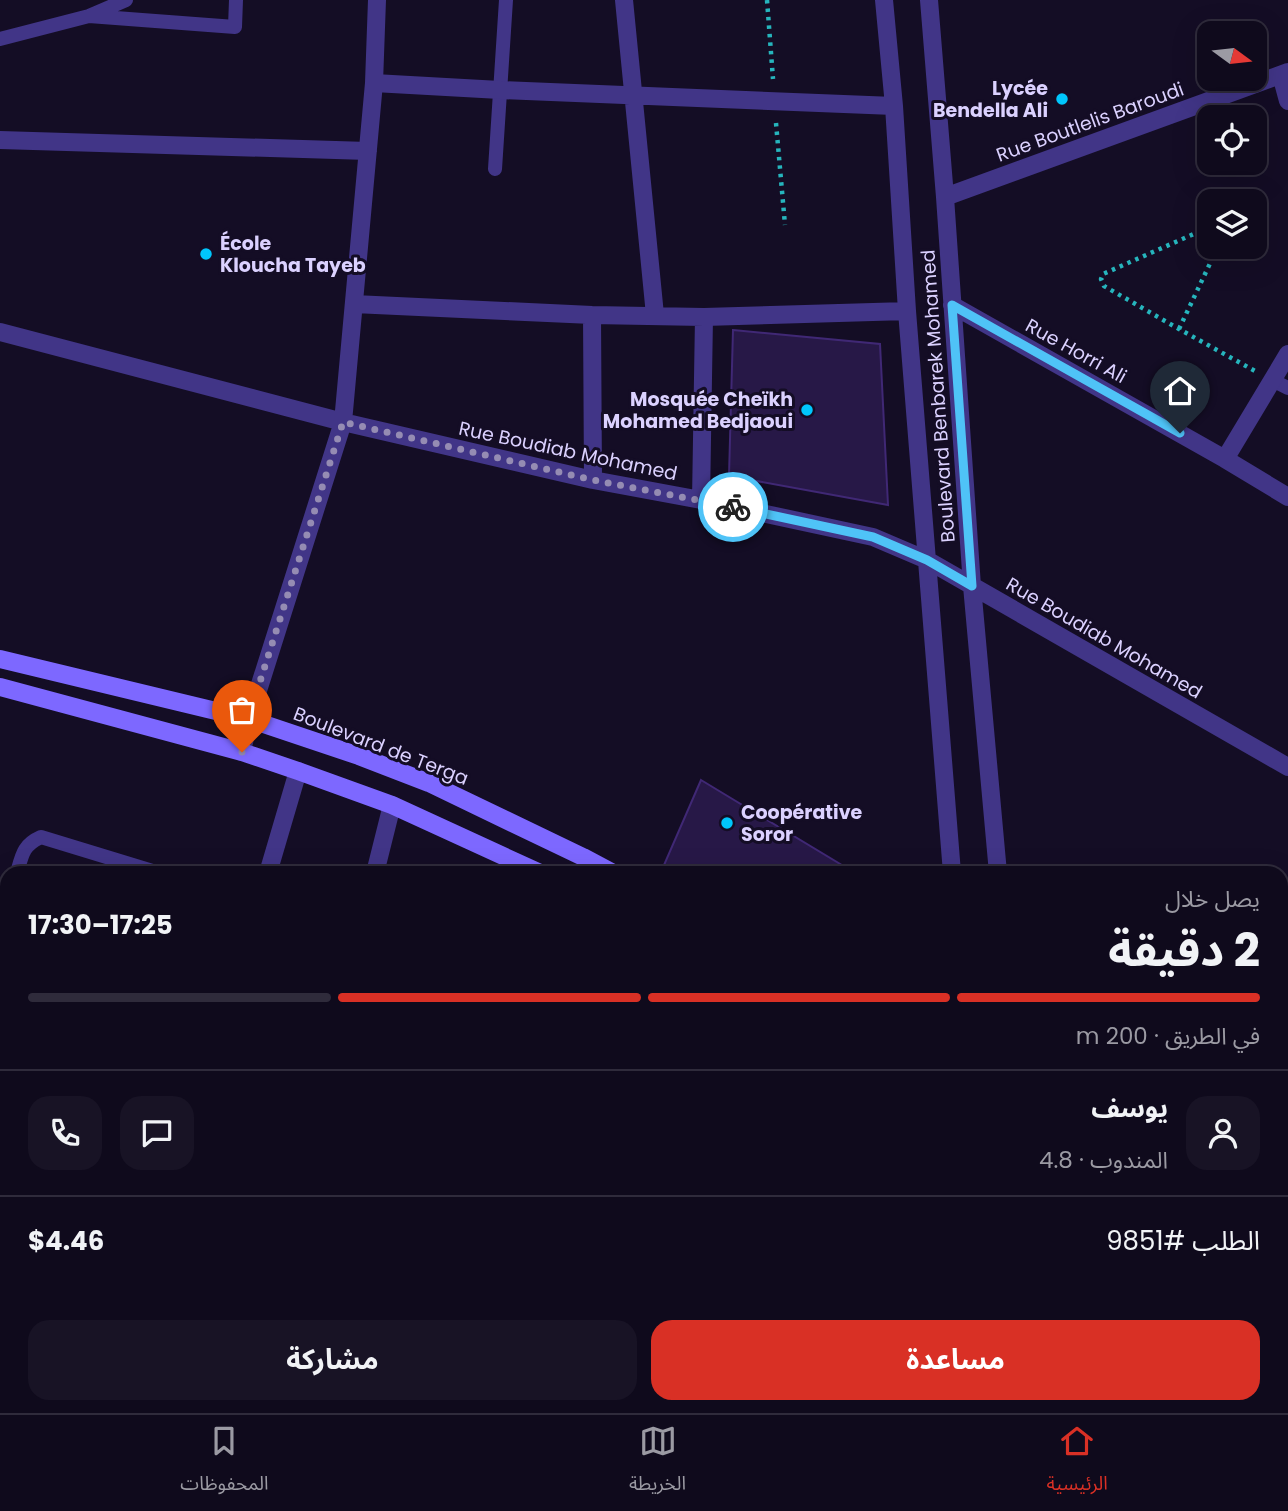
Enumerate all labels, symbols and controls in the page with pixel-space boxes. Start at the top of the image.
north arrow [1197,21,1267,91]
map controls [1197,21,1267,259]
place label: Lycée Bendella Ali [933,75,1048,124]
street label: Rue Boutlelis Baroudi [993,76,1187,168]
marker: Lycée Bendella Ali [1054,91,1070,107]
button: locate [1197,105,1267,175]
button: layers [1197,189,1267,259]
place label: École Kloucha Tayeb [220,230,366,279]
marker: École Kloucha Tayeb [198,246,214,262]
street label: Boulevard Benbarek Mohamed [914,249,962,543]
street label: Rue Horri Ali [1020,312,1132,390]
pin [1150,361,1210,433]
icon: home [1161,372,1199,410]
place label: Mosquée Cheïkh Mohamed Bedjaoui [603,386,793,435]
marker: Mosquée Cheïkh Mohamed Bedjaoui [799,402,815,418]
street label: Rue Boudiab Mohamed [456,415,680,487]
courier [698,472,768,542]
icon: bike [714,488,752,526]
street label: Rue Boudiab Mohamed [1001,571,1207,705]
pin [212,680,272,752]
icon: bag [223,691,261,729]
street label: Boulevard de Terga [290,700,472,792]
place label: Coopérative Soror [741,799,863,848]
marker: Coopérative Soror [719,815,735,831]
text: يصل خلال [1165,883,1260,915]
text: 17:25–17:30 [28,907,173,943]
text: 2 دقيقة [1108,918,1260,982]
text: في الطريق · 200 m [1076,1020,1260,1052]
text: يوسف [1091,1090,1168,1126]
button: phone [28,1096,102,1170]
button: chat [120,1096,194,1170]
button: person [1186,1096,1260,1170]
text: المندوب · 4.8 [1039,1144,1168,1176]
text: $4.46 [28,1223,104,1259]
text: الطلب #9851 [1106,1223,1260,1259]
button: مشاركة [28,1320,637,1400]
button: مساعدة [651,1320,1260,1400]
tab: المحفوظات [180,1422,268,1504]
tab: الخريطة [629,1422,686,1504]
tab: الرئيسية [1047,1422,1108,1504]

